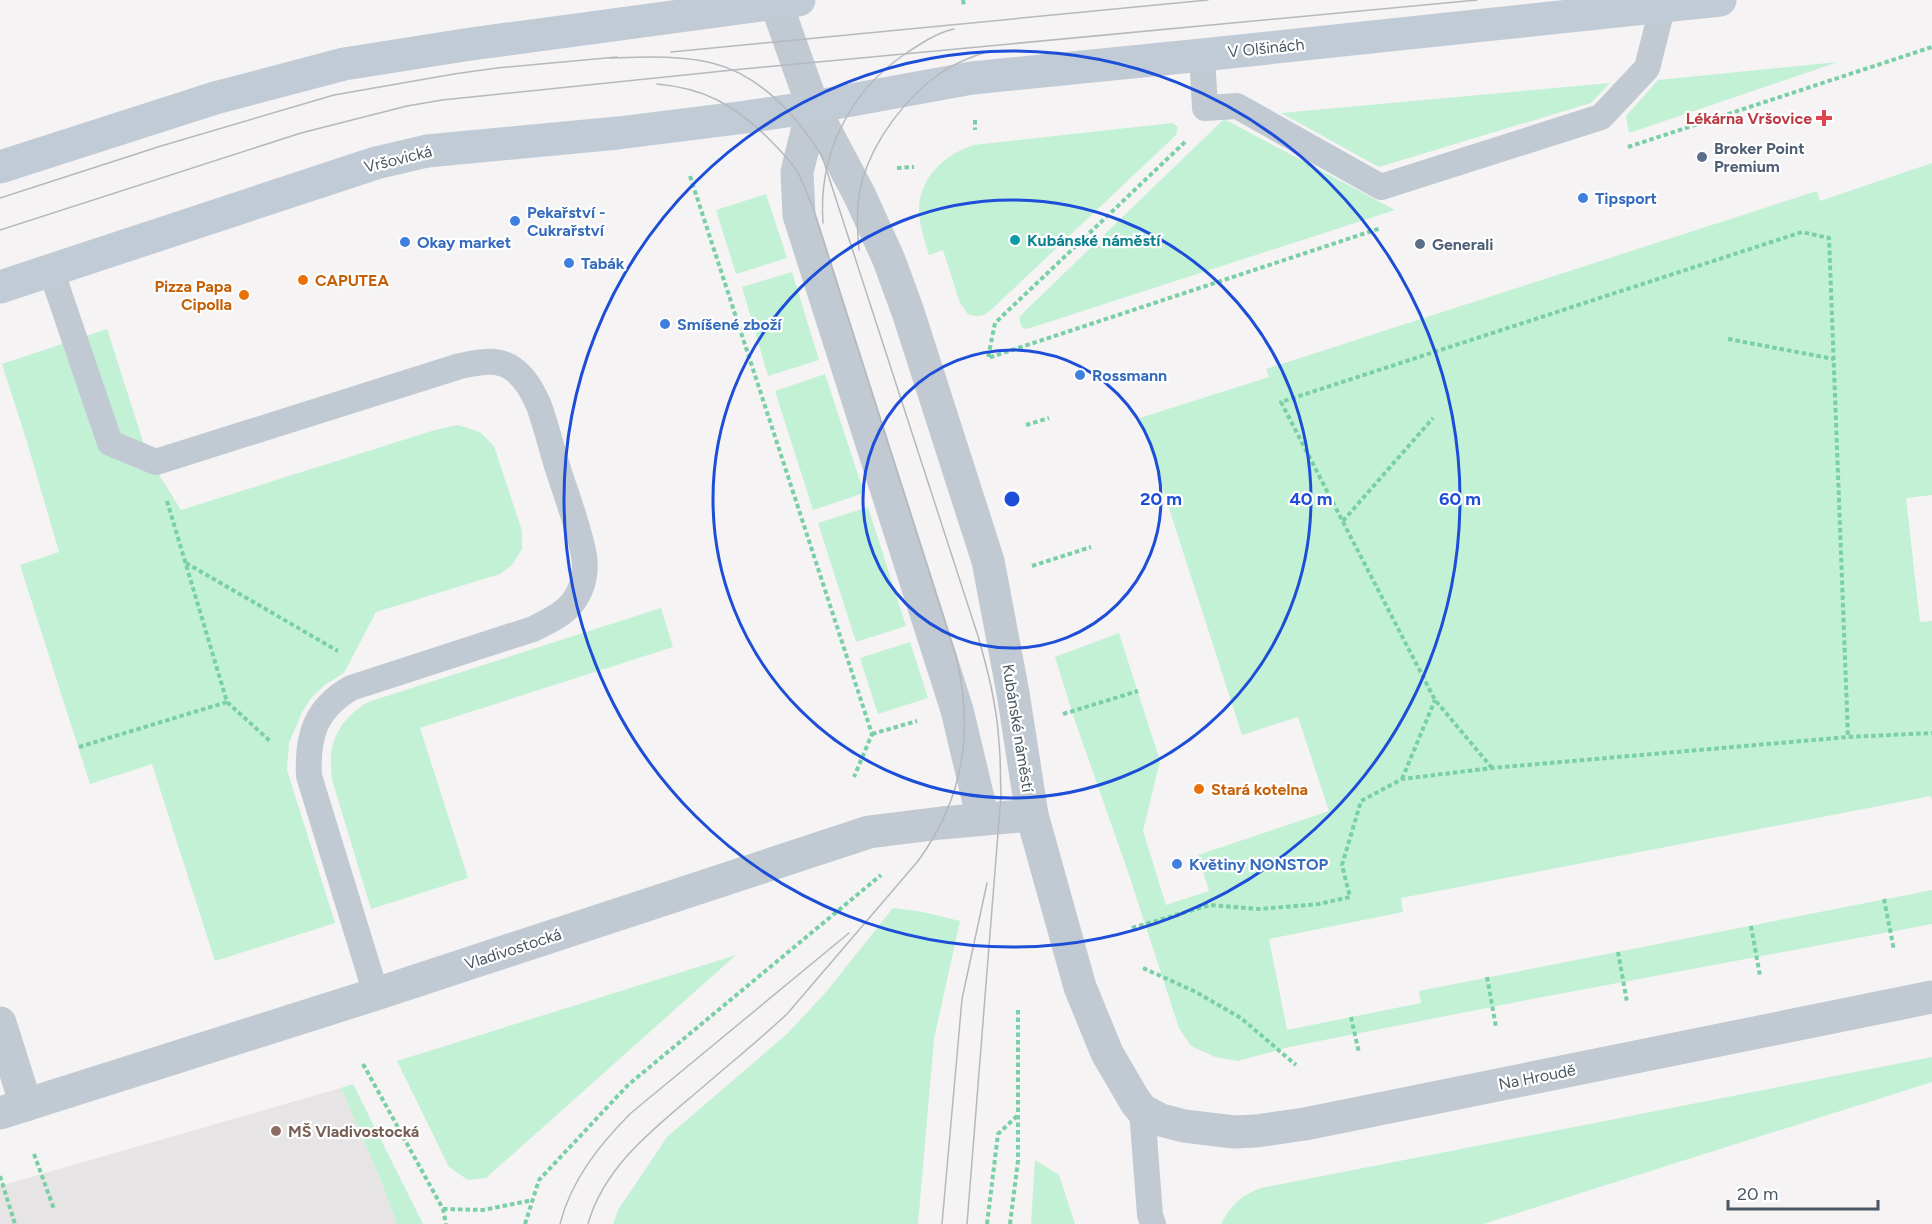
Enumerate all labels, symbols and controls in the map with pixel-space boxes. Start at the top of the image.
street label: V Olšinách [1227,35,1305,61]
place label: Lékárna Vršovice [1686,109,1812,128]
marker: Lékárna Vršovice [1817,111,1831,125]
place label: Broker Point Premium [1714,139,1805,176]
street label: Vršovická [362,141,434,177]
marker: Broker Point Premium [1695,150,1709,164]
place label: Tipsport [1595,189,1657,208]
marker: Tipsport [1576,191,1590,205]
place label: Pekařství - Cukrařství [527,203,605,240]
marker: Pekařství - Cukrařství [508,214,522,228]
place label: Kubánské náměstí [1027,231,1161,250]
place label: Okay market [417,233,511,252]
marker: Kubánské náměstí [1008,233,1022,247]
marker: Okay market [398,235,412,249]
place label: Generali [1432,235,1493,254]
marker: Generali [1413,237,1427,251]
place label: Tabák [581,254,625,273]
marker: Tabák [562,256,576,270]
place label: CAPUTEA [315,271,389,290]
marker: CAPUTEA [296,273,310,287]
place label: Pizza Papa Cipolla [154,277,232,314]
marker: Pizza Papa Cipolla [237,288,251,302]
place label: Smíšené zboží [677,315,782,334]
marker: Smíšené zboží [658,317,672,331]
place label: Rossmann [1092,366,1167,385]
marker: Rossmann [1073,368,1087,382]
text: 20 m [1140,488,1182,510]
text: 40 m [1289,488,1333,510]
text: 60 m [1439,488,1481,510]
centre of rings [1002,489,1022,509]
street label: Kubánské náměstí [998,663,1038,795]
place label: Stará kotelna [1211,780,1308,799]
marker: Stará kotelna [1192,782,1206,796]
place label: Květiny NONSTOP [1189,855,1328,874]
marker: Květiny NONSTOP [1170,857,1184,871]
street label: Vladivostocká [462,924,564,974]
street label: Na Hroudě [1497,1060,1577,1094]
place label: MŠ Vladivostocká [288,1122,419,1141]
marker: MŠ Vladivostocká [269,1124,283,1138]
scale bar [1728,1173,1878,1211]
text: 20 m [1737,1183,1778,1205]

